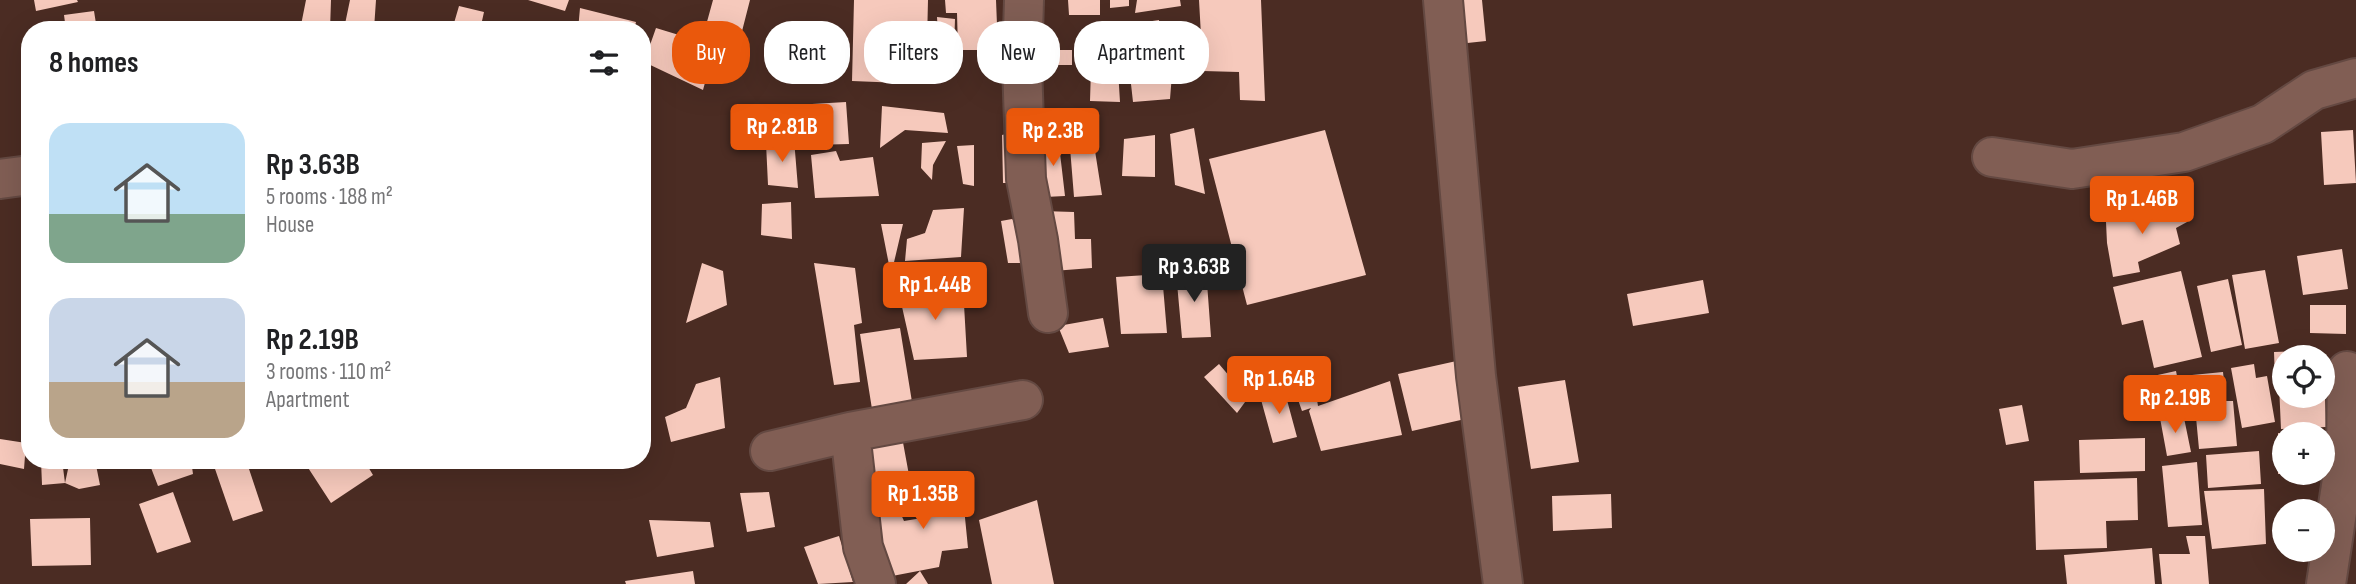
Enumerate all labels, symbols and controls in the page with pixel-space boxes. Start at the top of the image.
chip: Buy [672,21,750,84]
chip: Rent [764,21,850,84]
chip: Filters [864,21,963,84]
chip: New [977,21,1060,84]
chip: Apartment [1074,21,1209,84]
icon: filters [585,44,623,82]
text: 8 homes [49,45,138,81]
pin: Rp 2.81B [710,104,854,164]
pin: Rp 2.3B [988,108,1118,168]
text: Rp 2.81B [746,113,818,141]
text: Rp 2.3B [1022,117,1084,145]
text: Rp 3.63B [266,147,360,183]
icon: home [105,151,189,235]
pin: Rp 1.46B [2070,176,2214,236]
text: 5 rooms · 188 m² [266,183,393,211]
text: Rp 1.46B [2106,185,2178,213]
text: House [266,211,314,239]
pin: Rp 3.63B [1122,244,1266,304]
text: Rp 3.63B [1158,253,1230,281]
pin: Rp 1.44B [863,262,1007,322]
text: Rp 1.44B [899,271,971,299]
text: Rp 2.19B [266,322,359,358]
icon: home [105,326,189,410]
map controls [2272,345,2335,562]
button: locate [2272,345,2335,408]
pin: Rp 1.64B [1207,356,1351,416]
text: 3 rooms · 110 m² [266,358,391,386]
text: Rp 1.64B [1243,365,1315,393]
pin: Rp 2.19B [2103,376,2247,435]
text: Rp 2.19B [2139,384,2211,412]
text: Apartment [266,386,350,414]
button: + [2272,422,2335,485]
pin: Rp 1.35B [851,472,995,531]
text: Rp 1.35B [888,480,958,508]
button: − [2272,499,2335,562]

